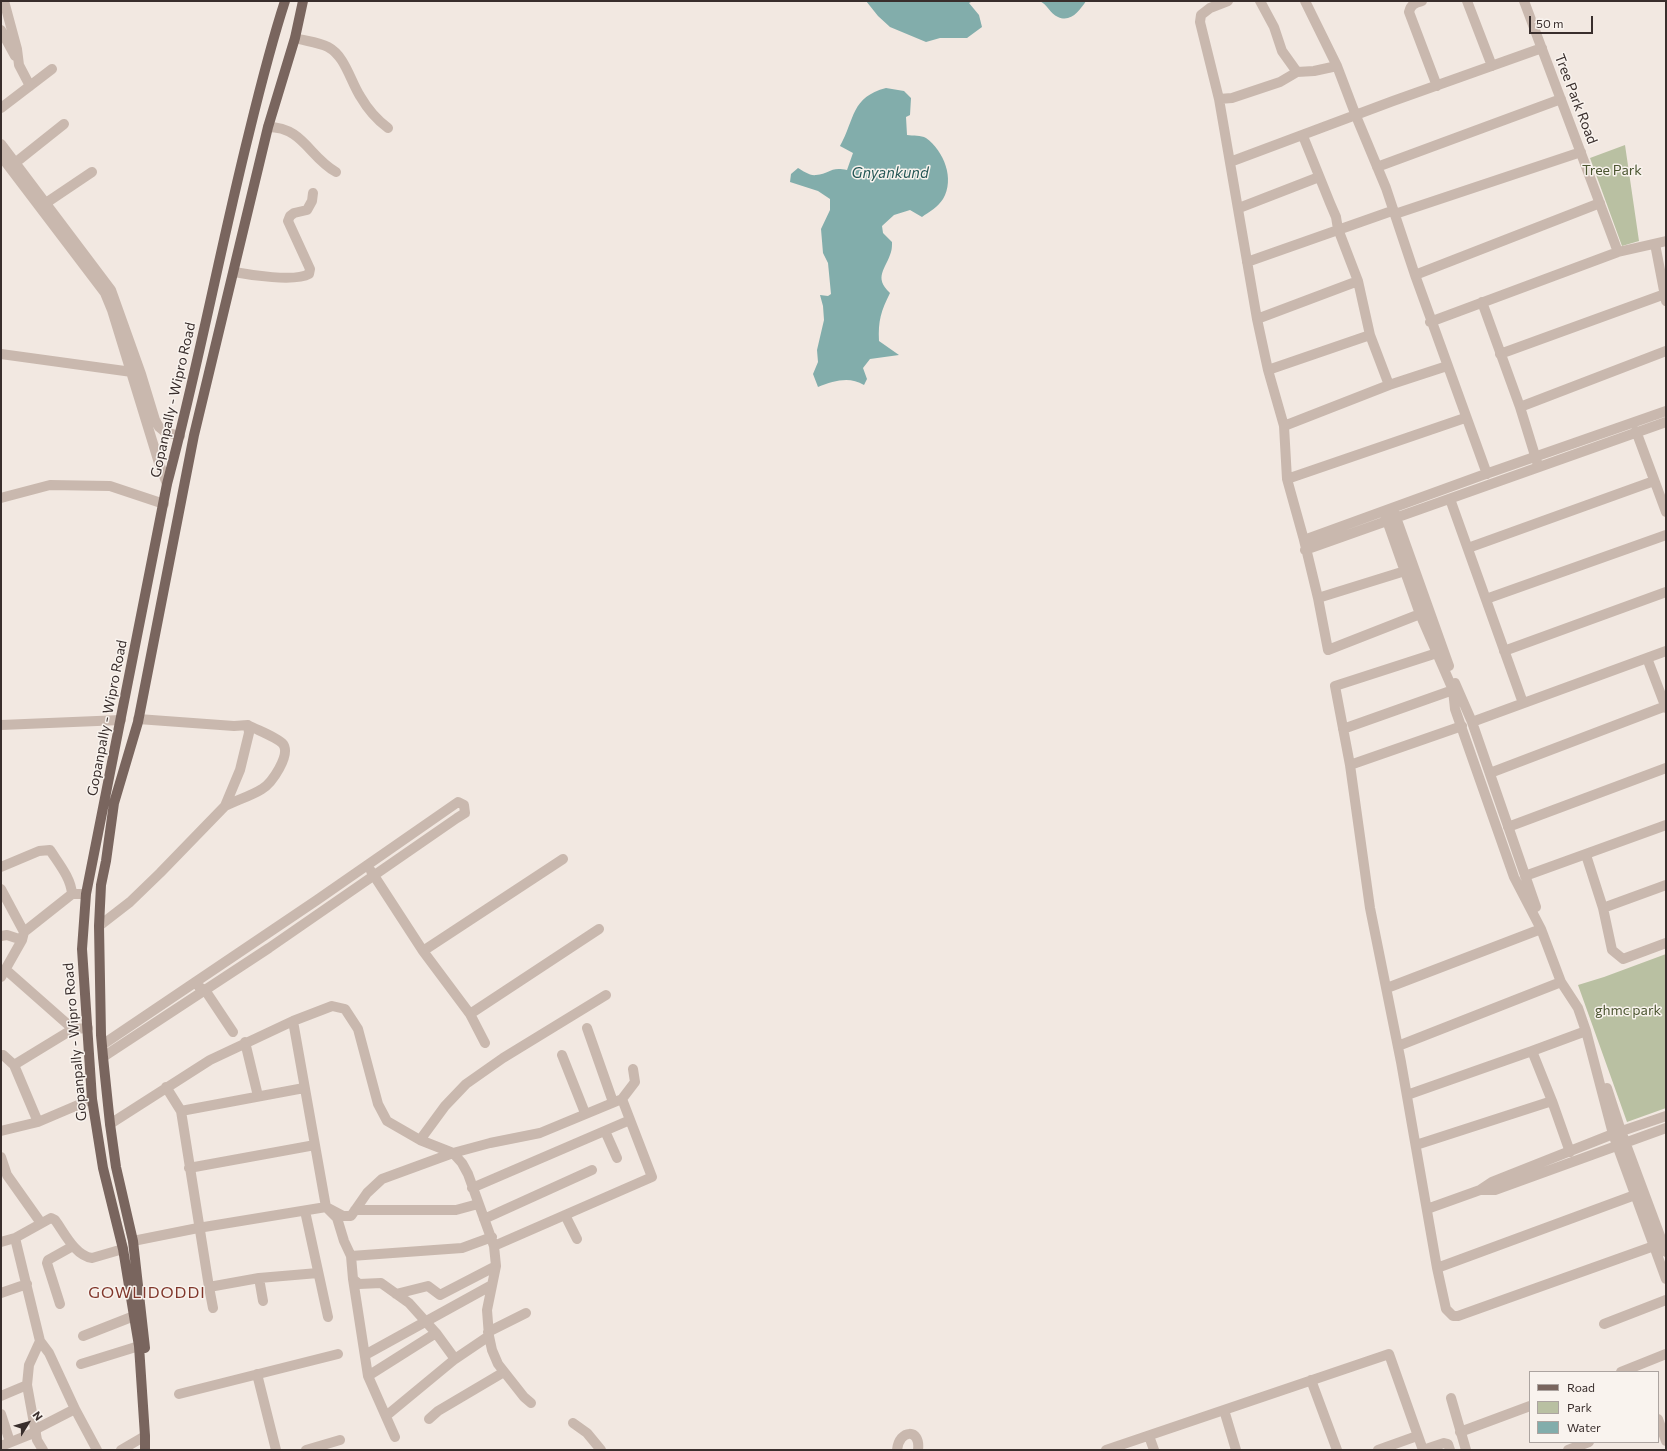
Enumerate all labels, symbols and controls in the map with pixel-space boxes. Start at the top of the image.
scale bar [1531,8,1595,34]
text: 50 m [1536,16,1564,30]
street label: Tree Park Road [1551,52,1601,146]
park label: Tree Park [1582,162,1642,178]
water label: Gnyankund [851,164,929,182]
street label: Gopanpally - Wipro Road [147,321,199,479]
street label: Gopanpally - Wipro Road [84,638,130,798]
street label: Gopanpally - Wipro Road [60,962,90,1122]
park label: ghmc park [1595,1002,1661,1018]
district label: GOWLIDODDI [88,1283,206,1303]
legend [1529,1371,1659,1443]
text: Road [1567,1380,1595,1394]
text: Park [1567,1400,1592,1414]
north arrow [8,1403,48,1443]
text: N [30,1408,46,1423]
text: Water [1567,1420,1601,1434]

